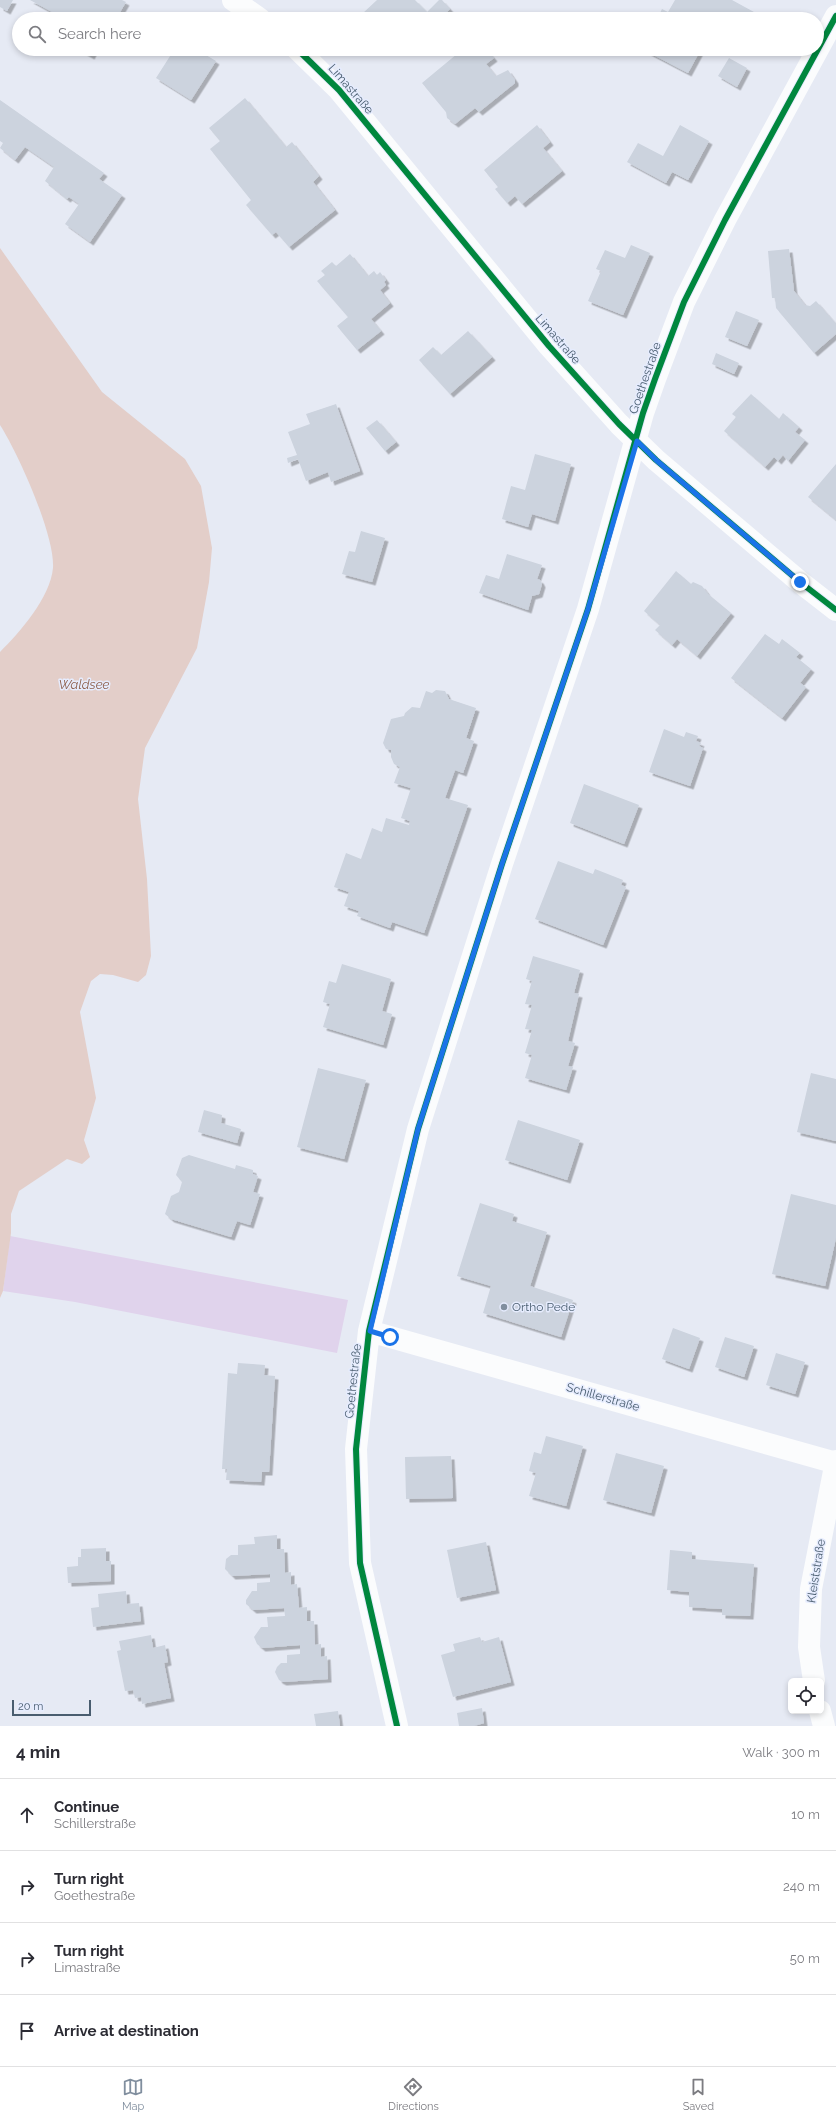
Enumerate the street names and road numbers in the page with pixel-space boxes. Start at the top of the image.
street label: Limastraße [326,61,376,117]
street label: Limastraße [533,311,583,367]
street label: Goethestraße [626,340,664,416]
street label: Goethestraße [342,1343,364,1419]
street label: Schillerstraße [565,1380,641,1414]
street label: Kleiststraße [804,1538,828,1604]

